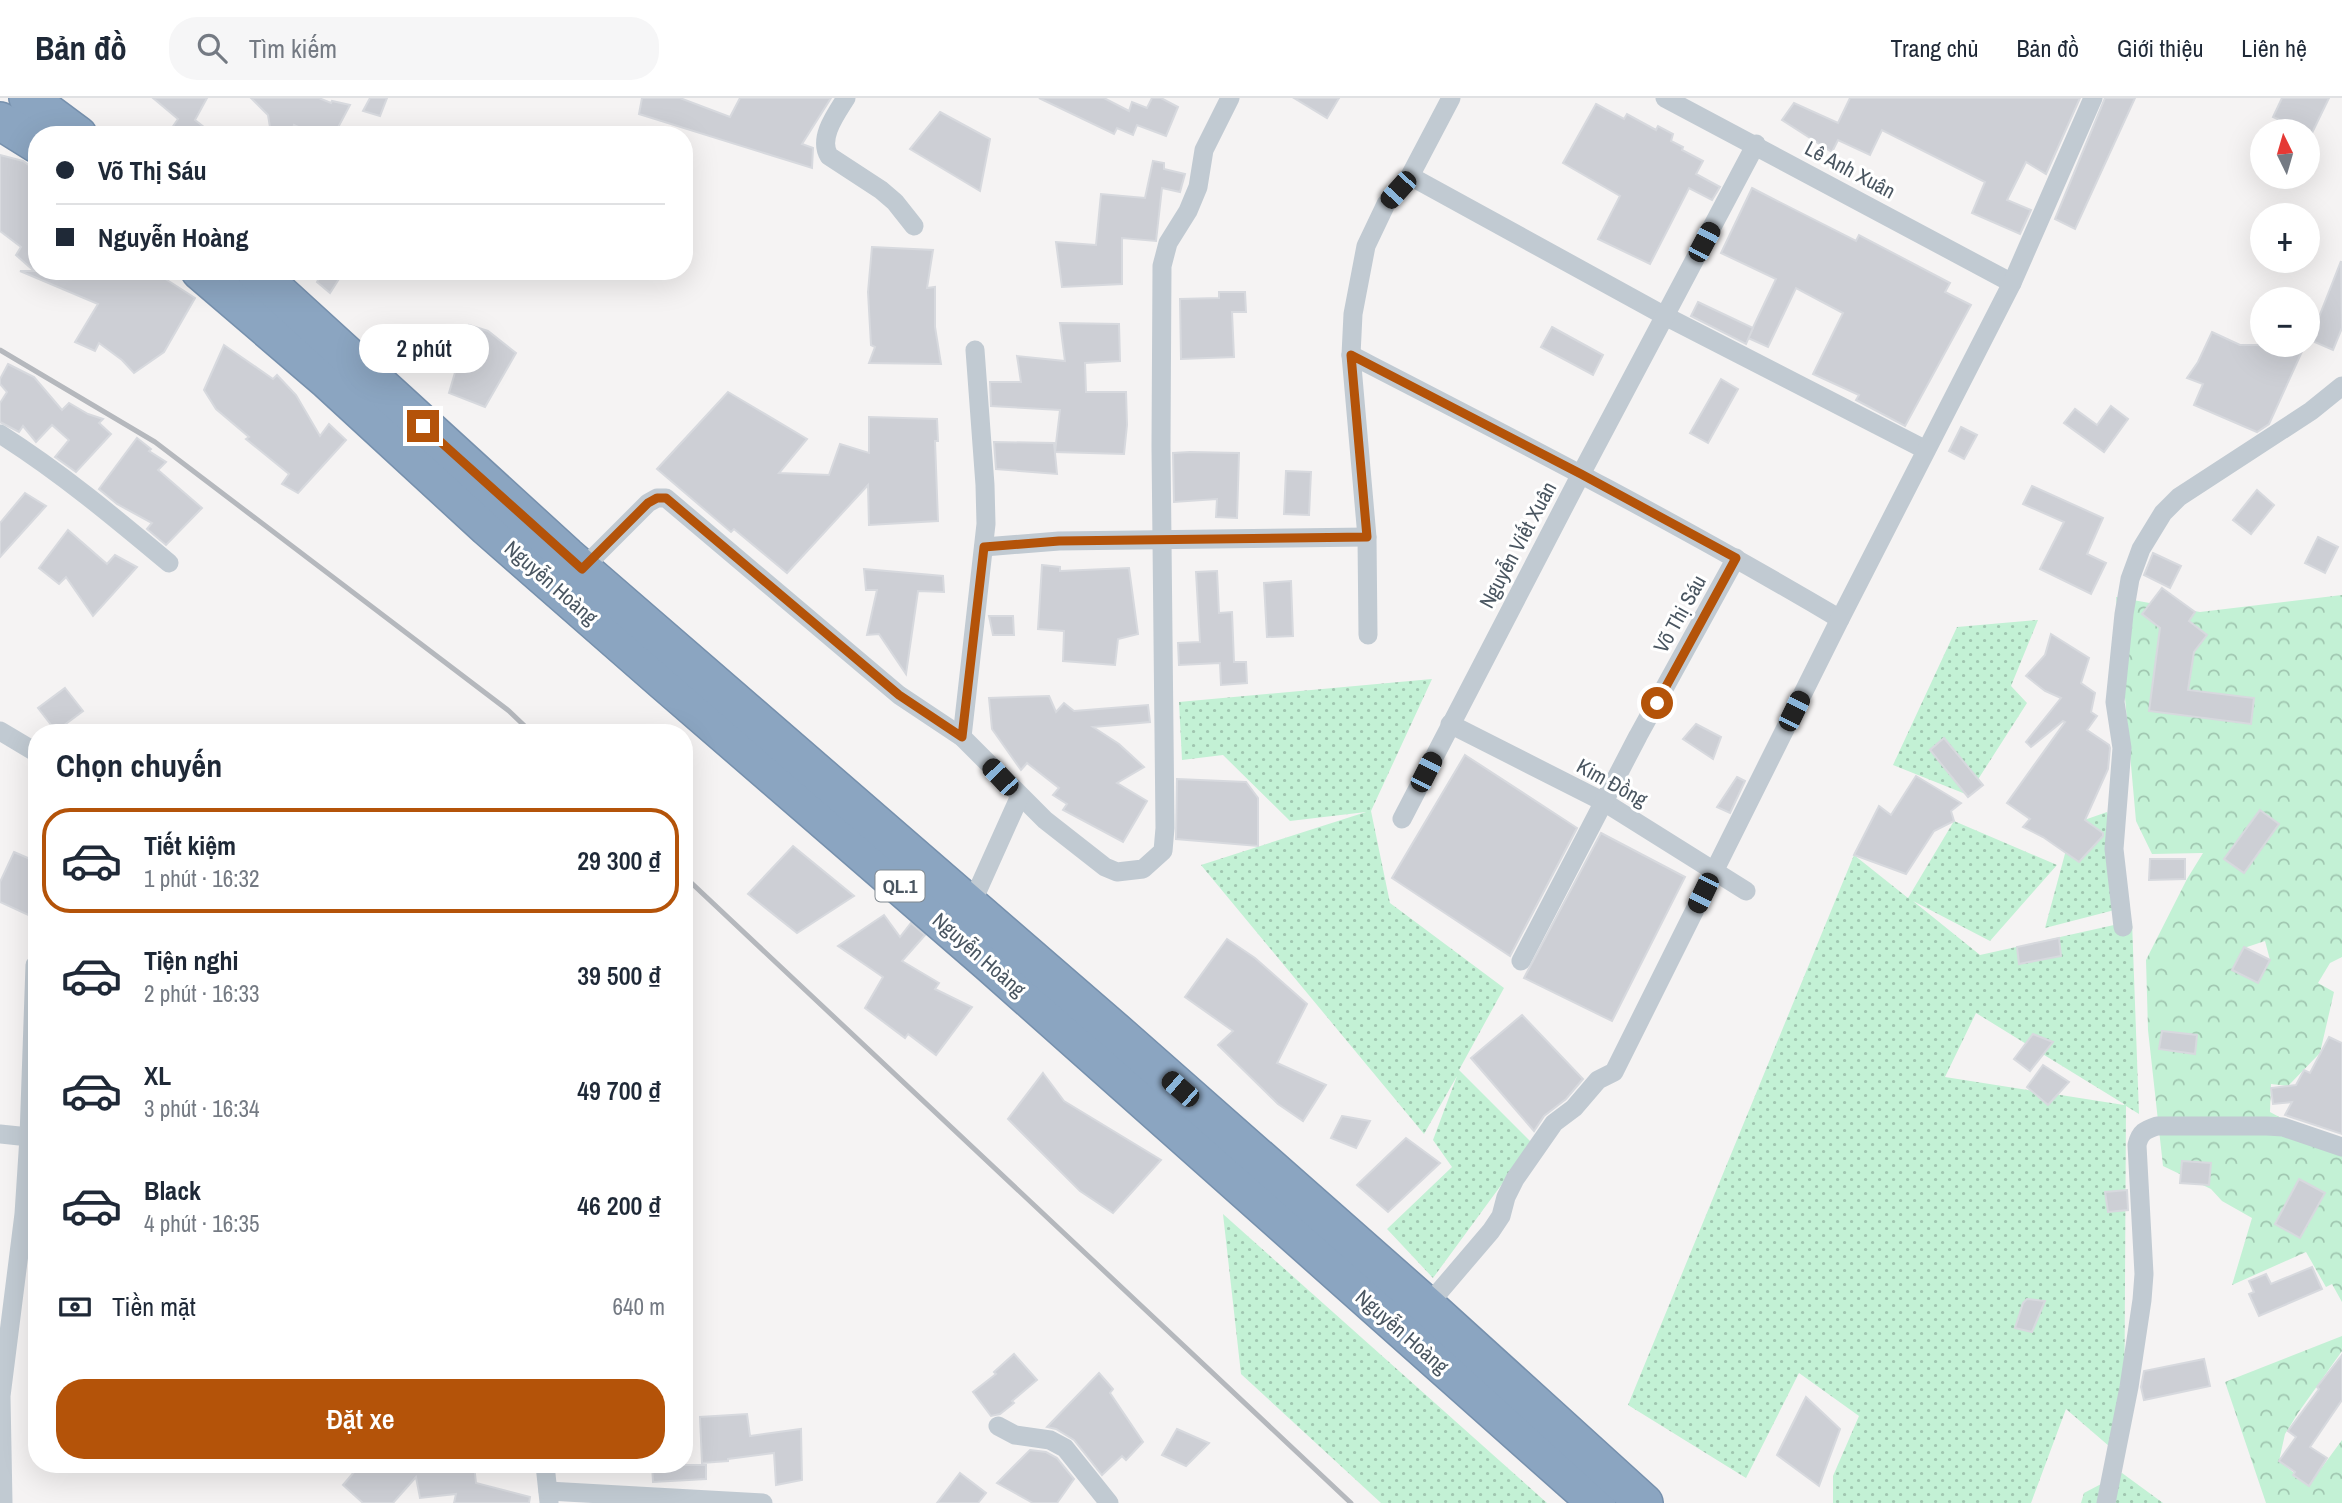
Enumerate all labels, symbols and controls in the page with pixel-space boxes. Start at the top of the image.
search box [169,17,659,80]
text: Bản đồ [35,26,127,70]
icon: search [193,29,231,67]
text: Tìm kiếm [249,31,337,66]
text: Trang chủ [1891,32,1978,64]
text: Bản đồ [2016,32,2079,64]
text: Giới thiệu [2117,32,2203,64]
text: Liên hệ [2241,32,2307,64]
north arrow [2250,119,2320,189]
map controls [2250,119,2320,357]
street label: Lê Anh Xuân [1800,134,1901,206]
text: Võ Thị Sáu [98,153,207,188]
car [1377,167,1420,213]
button: + [2250,203,2320,273]
car [1685,219,1724,265]
text: Nguyễn Hoàng [98,220,248,255]
button: − [2250,287,2320,357]
callout: 2 phút [358,324,488,374]
text: 2 phút [396,333,452,364]
route end [407,410,439,442]
street label: Nguyễn Viết Xuân [1472,476,1563,613]
street label: Nguyễn Hoàng [498,534,605,632]
street label: Võ Thị Sáu [1646,570,1713,658]
route start [1641,687,1673,719]
car [1776,688,1813,734]
text: Chọn chuyến [56,744,222,787]
car [1408,749,1445,795]
street label: Kim Đồng [1572,751,1653,814]
car [978,754,1023,800]
text: Tiết kiệm [144,828,236,863]
icon: car [60,829,123,892]
text: 29 300 ₫ [577,843,661,878]
text: 1 phút · 16:32 [144,863,259,894]
road number: QL.1 [876,870,925,902]
car [1685,870,1722,916]
street label: Nguyễn Hoàng [926,906,1033,1004]
text: Tiện nghi [144,943,238,978]
icon: car [60,944,123,1007]
text: 39 500 ₫ [577,958,661,993]
text: 2 phút · 16:33 [144,978,259,1009]
text: XL [144,1058,171,1093]
icon: car [60,1059,123,1122]
car [1158,1067,1203,1111]
text: 49 700 ₫ [577,1073,661,1108]
text: 3 phút · 16:34 [144,1093,259,1124]
text: Black [144,1173,201,1208]
icon: car [60,1174,123,1237]
text: 46 200 ₫ [577,1188,661,1223]
text: 4 phút · 16:35 [144,1208,259,1239]
street label: Nguyễn Hoàng [1349,1283,1456,1381]
icon: cash [56,1288,94,1326]
text: Tiền mặt [112,1289,196,1324]
text: 640 m [613,1291,665,1322]
button: Đặt xe [56,1379,665,1459]

